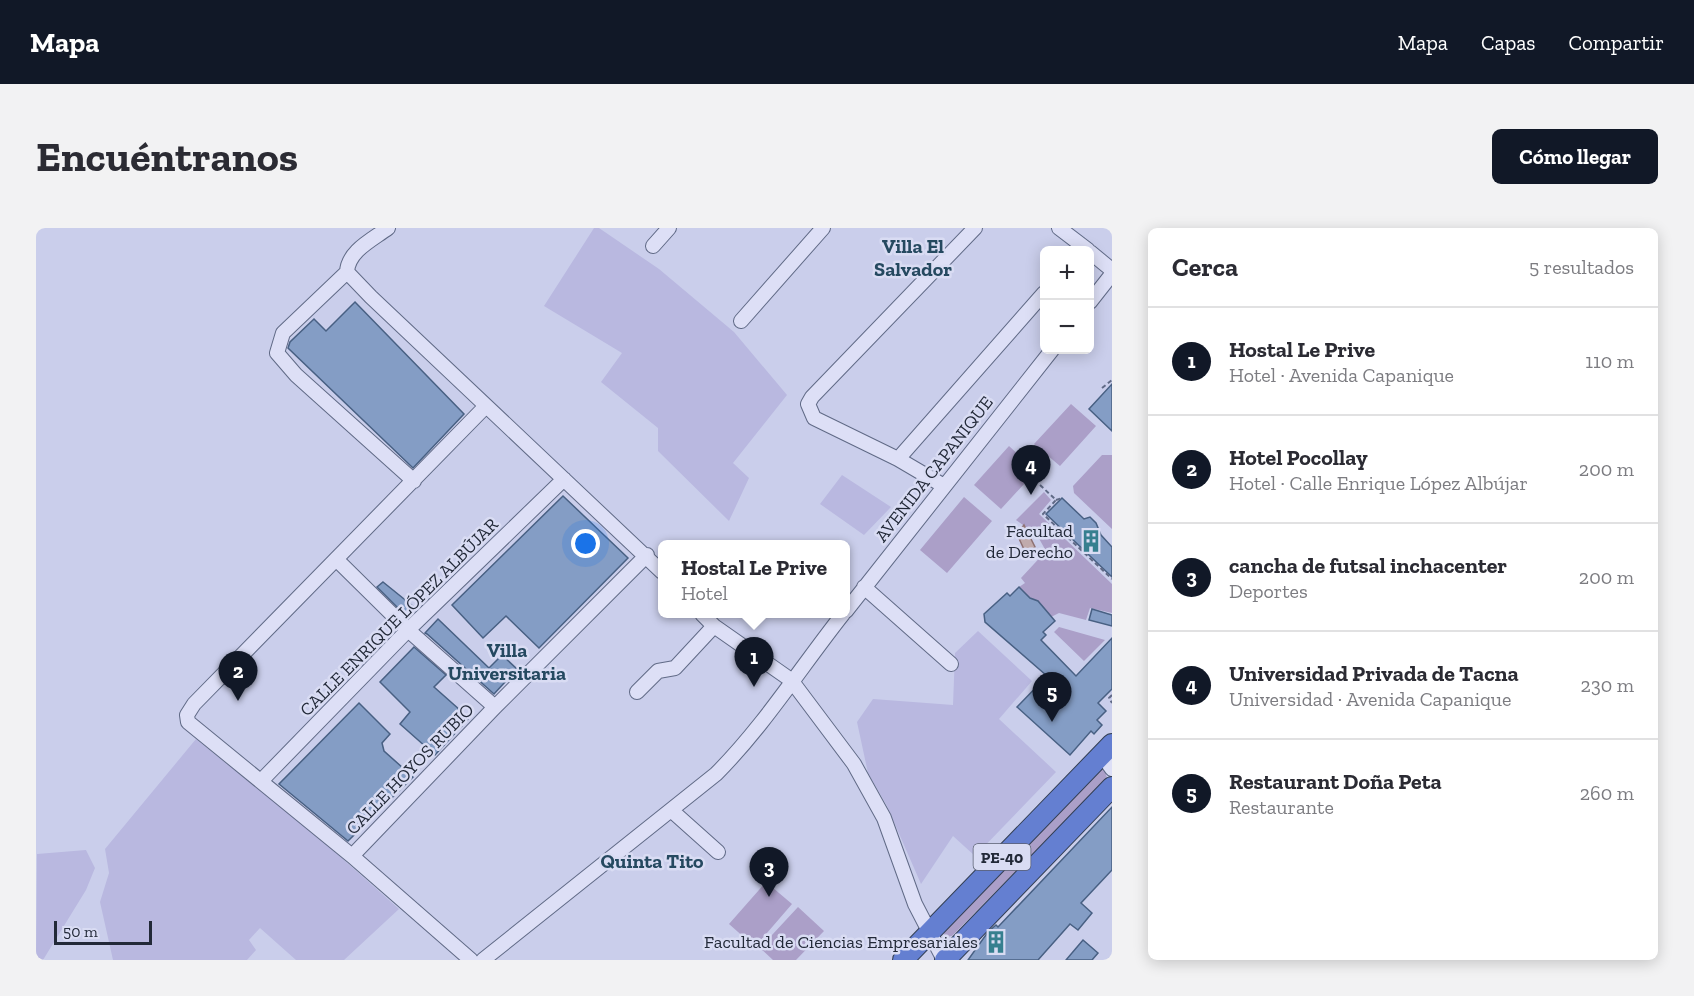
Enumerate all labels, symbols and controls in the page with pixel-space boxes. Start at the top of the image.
text: Mapa [30,26,99,59]
text: Mapa [1398,30,1448,55]
text: Capas [1481,30,1536,55]
text: Compartir [1569,30,1664,55]
button: Cómo llegar [1492,129,1658,184]
text: Encuéntranos [36,131,298,182]
district label: Villa El Salvador [874,234,952,281]
map controls [1040,246,1094,354]
button: + [1040,246,1094,300]
text: Cerca [1172,251,1238,283]
text: 5 resultados [1529,255,1634,279]
button: − [1040,300,1094,354]
text: Hostal Le Prive [1229,336,1375,363]
text: 1 [1187,349,1196,373]
text: 110 m [1585,349,1634,373]
text: Hotel · Avenida Capanique [1229,363,1454,387]
street label: AVENIDA CAPANIQUE [870,392,998,546]
text: Hotel Pocollay [1229,444,1368,471]
pin: 4 [1012,446,1050,495]
text: 2 [1186,457,1197,481]
text: 200 m [1579,457,1634,481]
text: Hotel · Calle Enrique López Albújar [1229,471,1528,495]
street label: CALLE ENRIQUE LÓPEZ ALBÚJAR [295,513,503,721]
place label: Facultad de Derecho [986,520,1073,563]
building icon: Facultad de Derecho [1078,528,1104,554]
your location [571,529,600,558]
popup [658,540,850,618]
text: cancha de futsal inchacenter [1229,552,1507,579]
text: Hostal Le Prive [681,554,827,581]
text: 3 [1186,565,1197,589]
text: 200 m [1579,565,1634,589]
text: Deportes [1229,579,1308,603]
text: Hotel [681,581,728,605]
district label: Villa Universitaria [448,638,566,685]
pin: 1 [734,638,774,687]
pin: 2 [218,652,258,701]
text: Universidad Privada de Tacna [1229,660,1519,687]
pin: 5 [1032,672,1072,722]
text: 4 [1186,673,1197,697]
text: 230 m [1581,673,1634,697]
text: Universidad · Avenida Capanique [1229,687,1511,711]
street label: CALLE HOYOS RUBIO [342,699,478,839]
text: Restaurant Doña Peta [1229,768,1442,795]
text: 5 [1186,781,1197,805]
text: 260 m [1580,781,1634,805]
text: Restaurante [1229,795,1334,819]
road number: PE-40 [974,844,1030,870]
pin: 3 [750,848,788,897]
district label: Quinta Tito [600,849,704,873]
scale bar [54,918,152,946]
text: 50 m [63,922,98,941]
building icon: Facultad de Ciencias Empresariales [983,929,1009,955]
place label: Facultad de Ciencias Empresariales [704,931,978,953]

